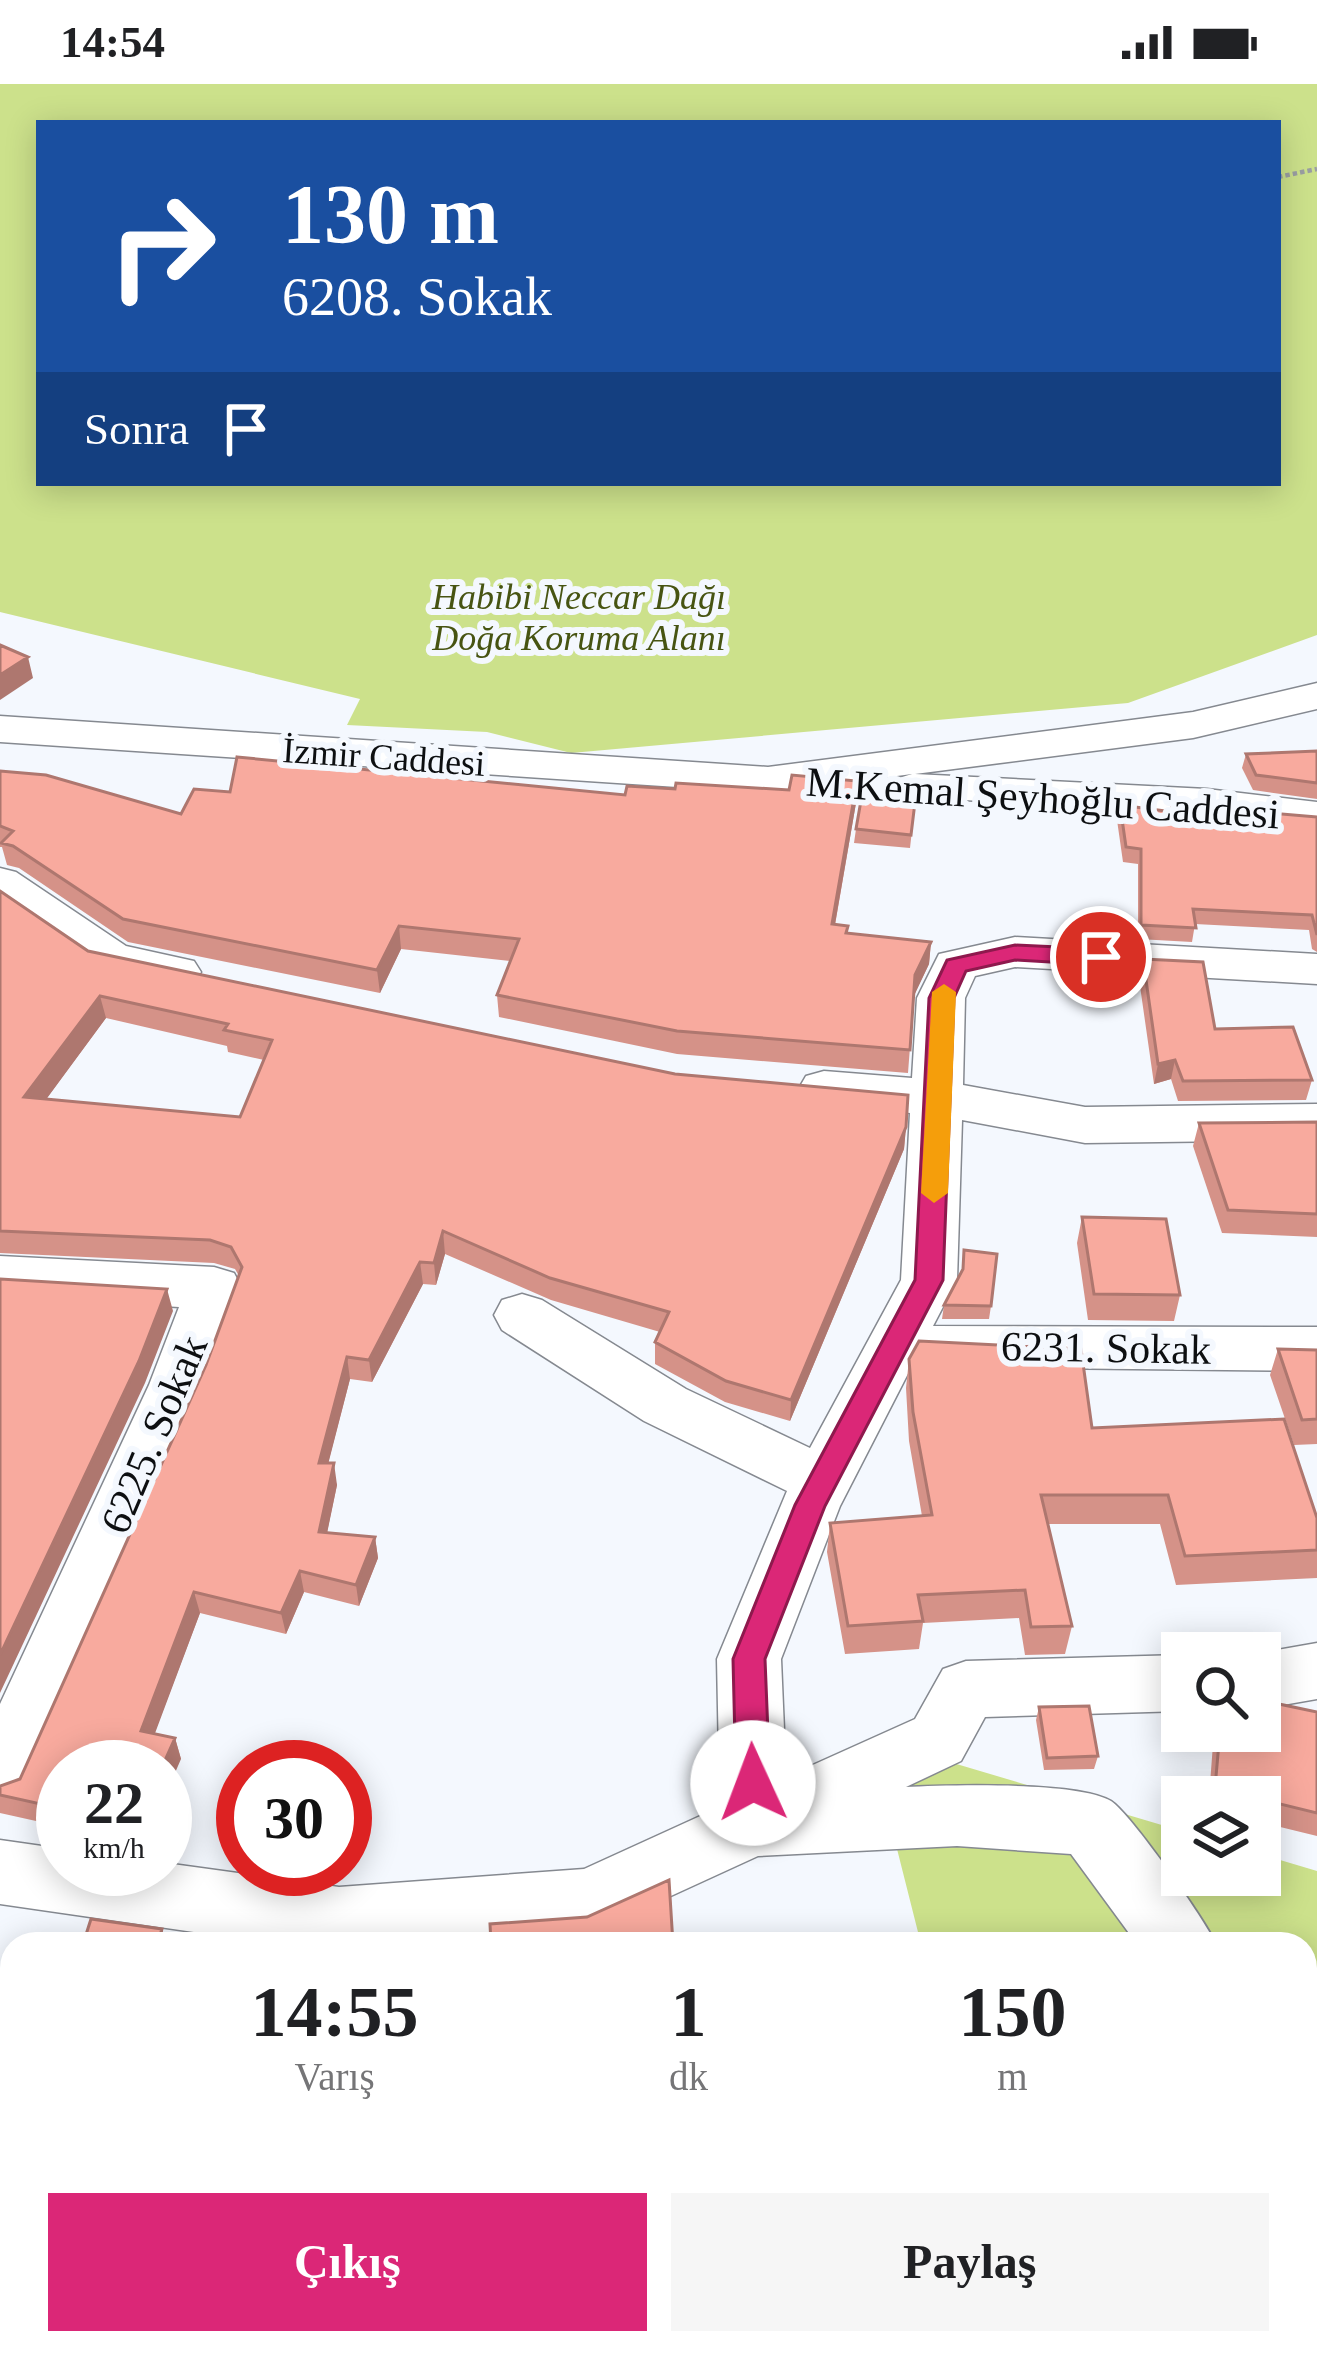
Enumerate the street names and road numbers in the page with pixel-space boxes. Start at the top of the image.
street label: İzmir Caddesi [281,730,487,784]
street label: M.Kemal Şeyhoğlu Caddesi [805,758,1281,838]
street label: 6231. Sokak [1001,1323,1211,1373]
street label: 6225. Sokak [92,1329,216,1540]

